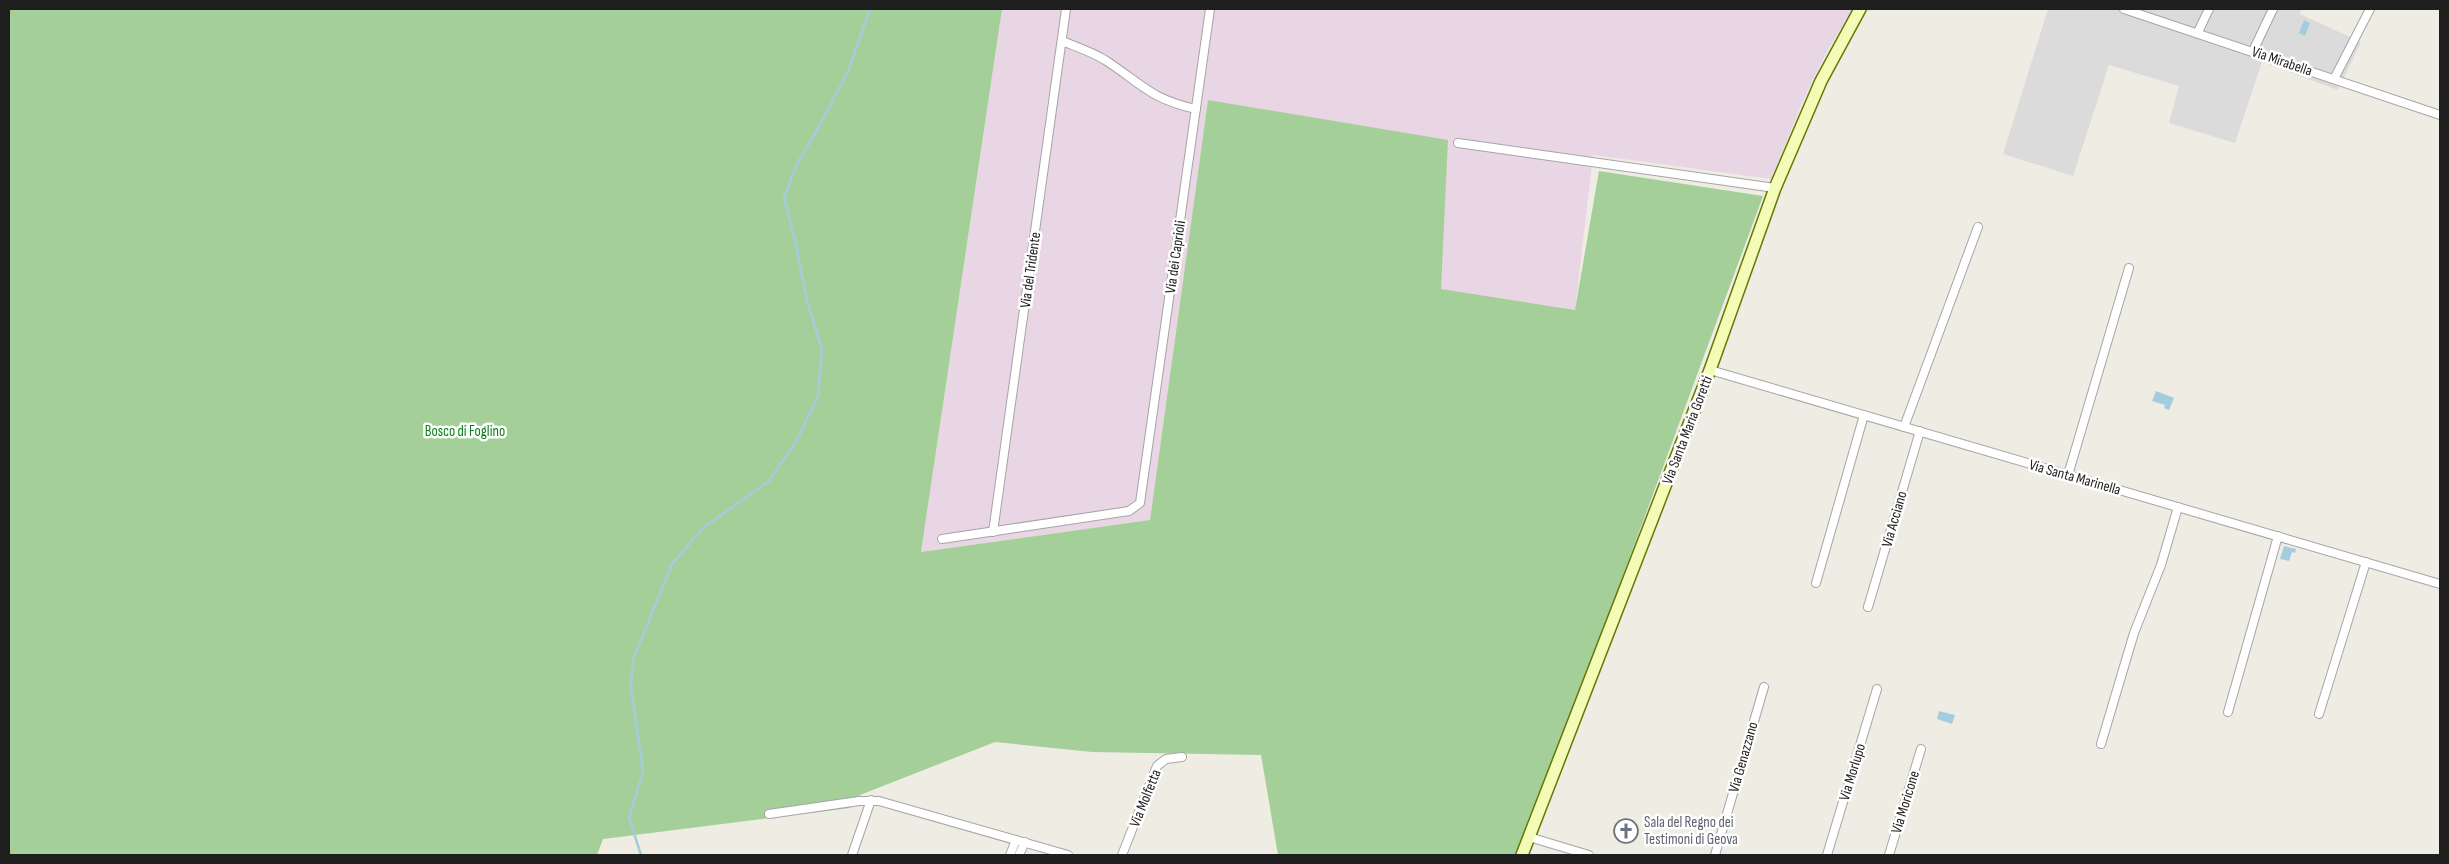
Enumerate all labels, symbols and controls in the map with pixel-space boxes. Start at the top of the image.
street label: Via Mirabella [2249,42,2315,81]
street label: Via dei Caprioli [1161,219,1190,295]
street label: Via del Tridente [1016,231,1045,309]
street label: Via Santa Maria Goretti [1658,373,1717,487]
park label: Bosco di Foglino [425,422,505,441]
street label: Via Santa Marinella [2027,455,2123,500]
street label: Via Acciano [1877,489,1912,549]
street label: Via Genazzano [1724,720,1763,795]
street label: Via Morlupo [1835,741,1870,803]
street label: Via Molfetta [1125,766,1166,830]
street label: Via Moricone [1887,769,1924,836]
place label: Sala del Regno dei Testimoni di Geova [1644,813,1738,849]
church icon: Sala del Regno dei Testimoni di Geova [1613,818,1639,844]

